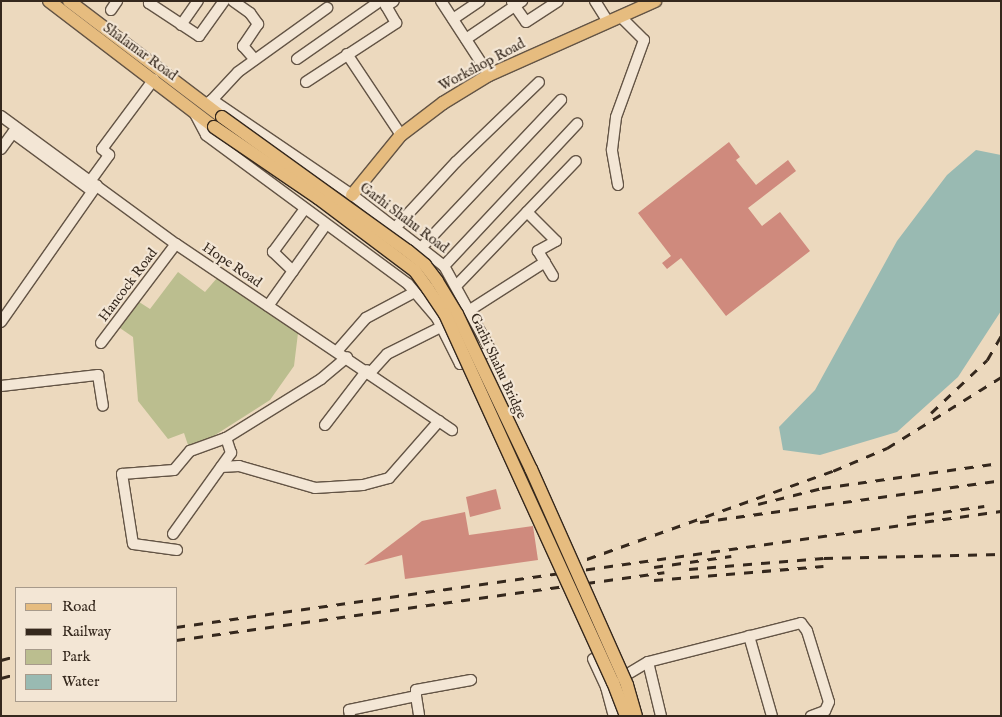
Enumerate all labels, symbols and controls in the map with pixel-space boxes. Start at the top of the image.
street label: Shalamar Road [100,20,180,84]
street label: Workshop Road [436,35,528,95]
street label: Garhi Shahu Road [356,179,452,257]
street label: Hope Road [199,239,265,291]
street label: Hancock Road [95,245,161,325]
street label: Garhi Shahu Bridge [466,311,530,421]
legend [15,587,178,702]
text: Road [62,597,96,616]
text: Railway [62,622,111,641]
text: Park [62,647,91,666]
text: Water [62,672,99,691]

